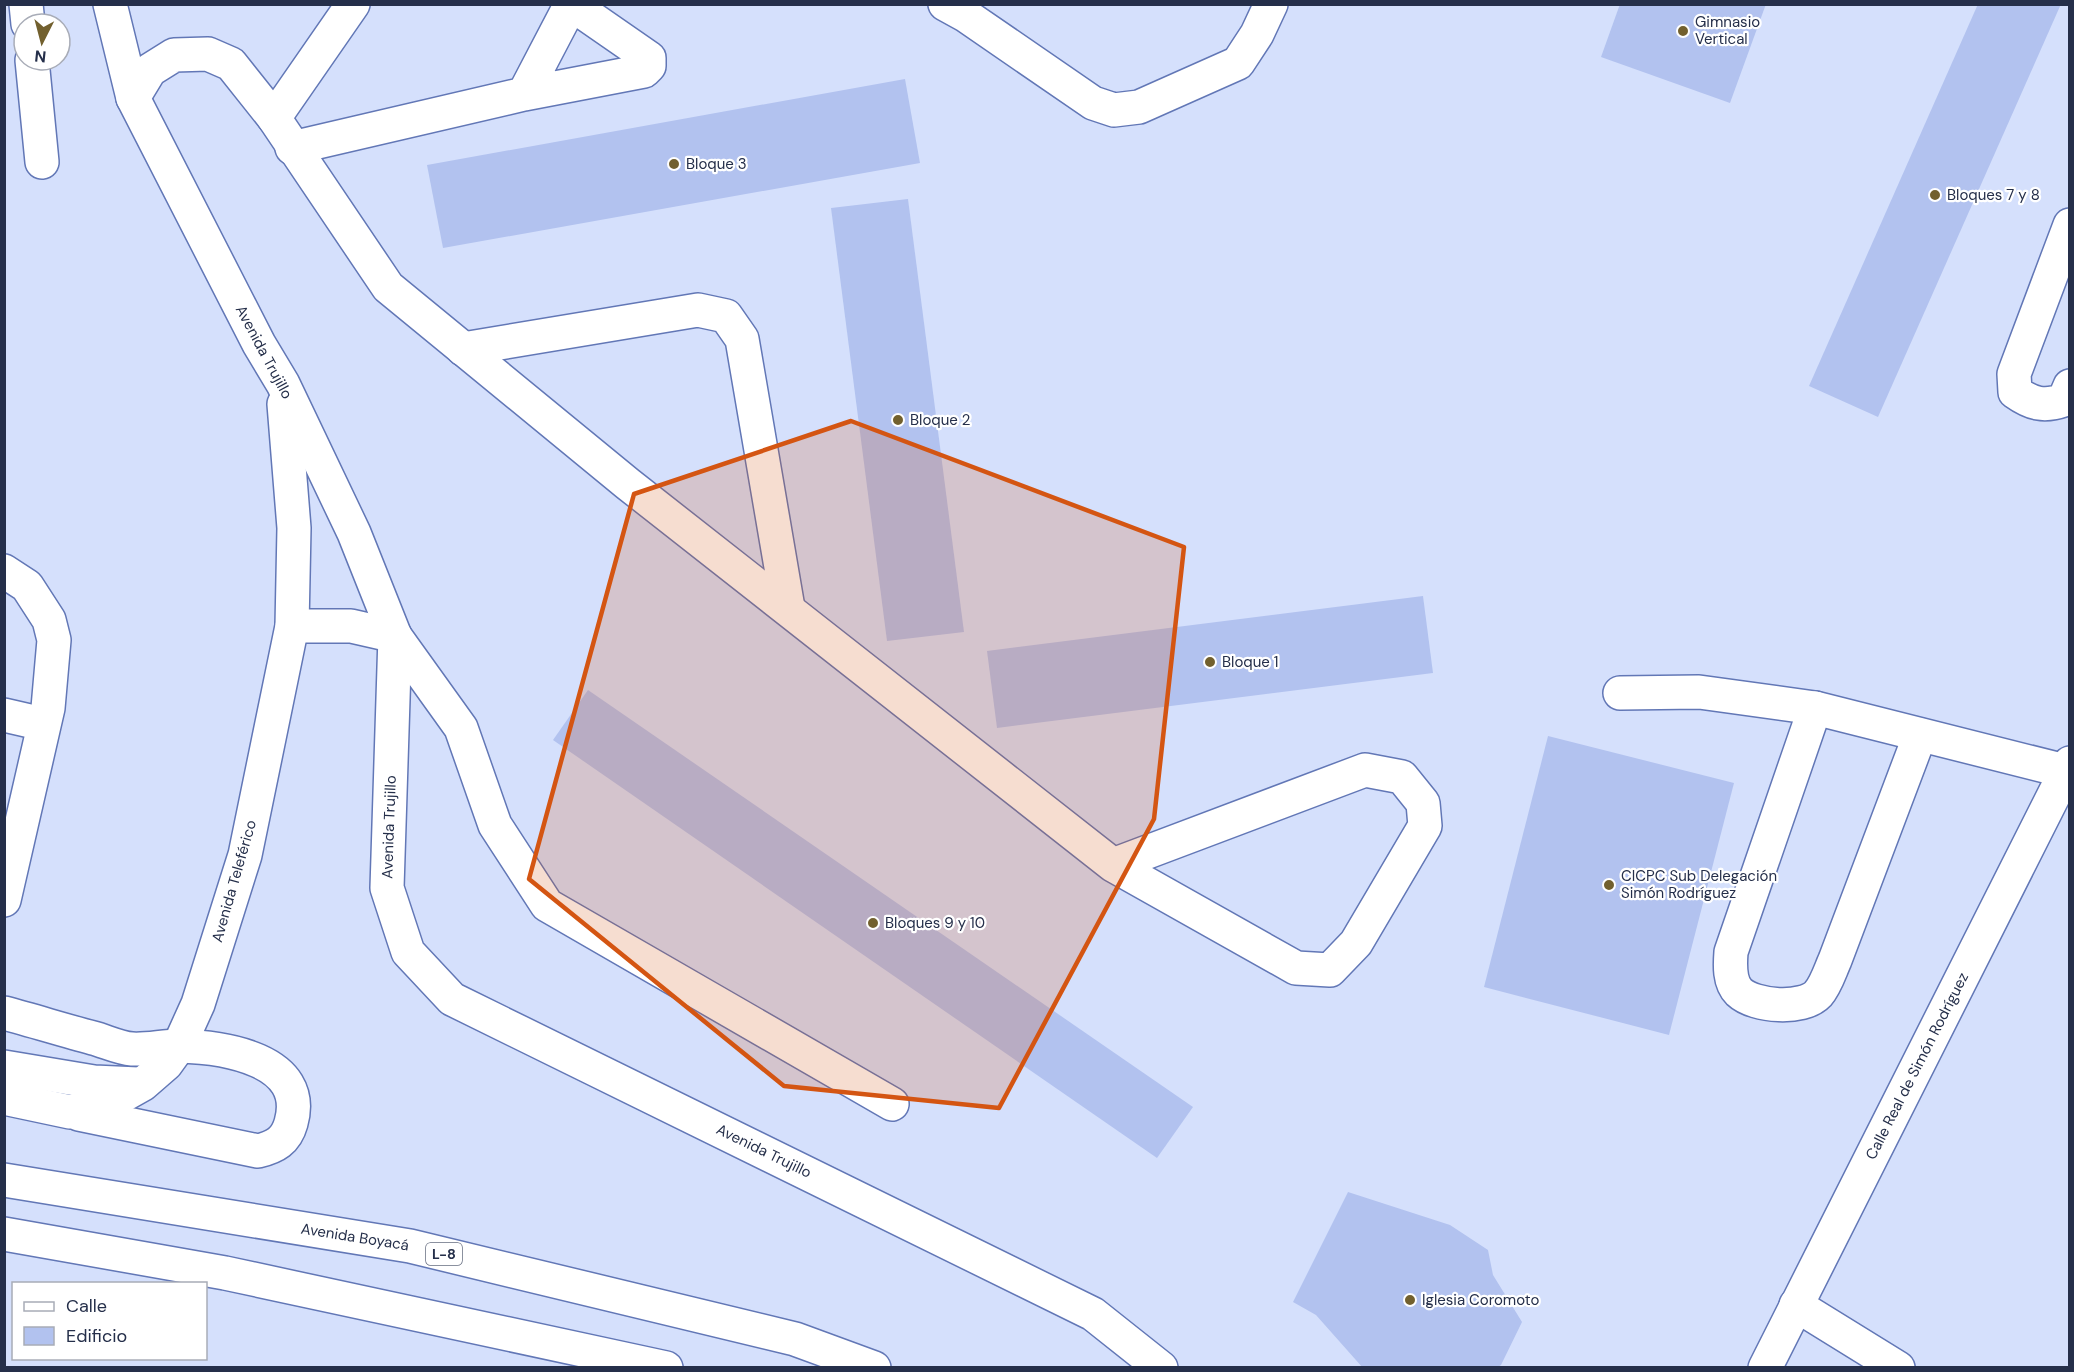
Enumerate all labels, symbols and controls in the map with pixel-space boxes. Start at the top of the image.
north arrow [12,12,72,72]
place label: Gimnasio Vertical [1695,12,1760,49]
marker: Gimnasio Vertical [1676,24,1690,38]
text: N [34,45,47,67]
place label: Bloque 3 [686,154,747,174]
marker: Bloque 3 [667,157,681,171]
place label: Bloques 7 y 8 [1947,185,2040,205]
marker: Bloques 7 y 8 [1928,188,1942,202]
street label: Avenida Trujillo [231,302,297,402]
place label: Bloque 2 [910,410,970,430]
marker: Bloque 2 [891,413,905,427]
place label: Bloque 1 [1222,652,1278,672]
marker: Bloque 1 [1203,655,1217,669]
street label: Avenida Trujillo [377,775,401,879]
street label: Avenida Teleférico [207,817,261,945]
place label: CICPC Sub Delegación Simón Rodríguez [1621,866,1777,903]
marker: CICPC Sub Delegación Simón Rodríguez [1602,878,1616,892]
place label: Bloques 9 y 10 [885,913,985,933]
marker: Bloques 9 y 10 [866,916,880,930]
street label: Calle Real de Simón Rodríguez [1861,969,1973,1163]
street label: Avenida Trujillo [713,1119,815,1183]
street label: Avenida Boyacá [300,1219,410,1255]
road number: L-8 [426,1243,462,1265]
legend [12,1282,207,1360]
place label: Iglesia Coromoto [1422,1290,1539,1310]
marker: Iglesia Coromoto [1403,1293,1417,1307]
text: Calle [66,1294,107,1318]
text: Edificio [66,1324,127,1348]

